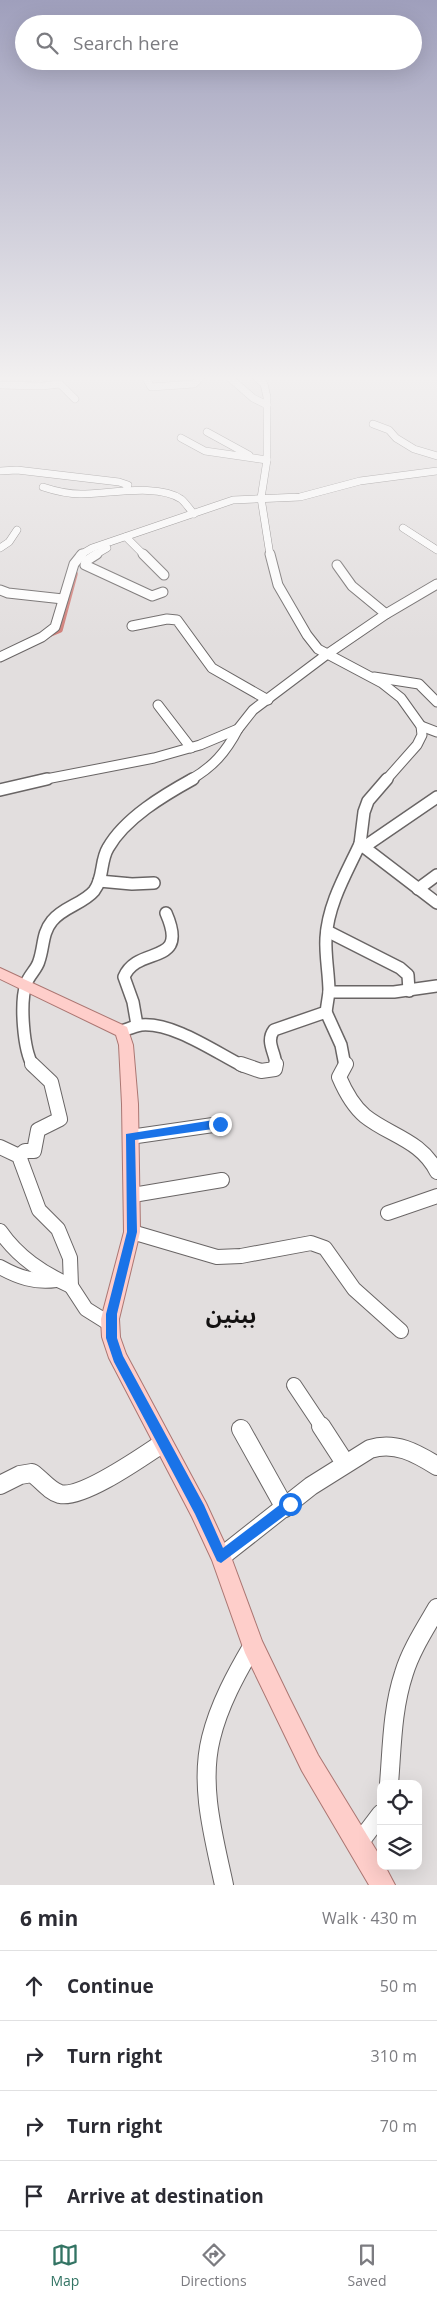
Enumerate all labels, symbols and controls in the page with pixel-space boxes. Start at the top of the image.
search box [15,15,422,70]
icon: search [33,29,61,57]
text: Search here [73,30,179,56]
route end [209,1113,232,1136]
district label: ببنين [206,1299,256,1329]
route start [279,1493,302,1516]
map controls [377,1780,422,1870]
button: locate [377,1780,422,1825]
button: layers [377,1825,422,1870]
text: 6 min [20,1904,78,1932]
text: Walk · 430 m [322,1907,417,1929]
icon: ahead [20,1972,48,2000]
text: Continue [67,1973,154,1999]
text: 50 m [380,1975,417,1997]
icon: right [20,2042,48,2070]
text: Turn right [67,2043,162,2069]
text: 310 m [371,2045,417,2067]
icon: right [20,2112,48,2140]
text: Turn right [67,2113,162,2139]
text: 70 m [380,2115,417,2137]
icon: arrive [20,2182,48,2210]
text: Arrive at destination [67,2183,264,2209]
tab: Map [50,2241,79,2290]
tab: Directions [180,2241,247,2290]
tab: Saved [348,2241,386,2290]

